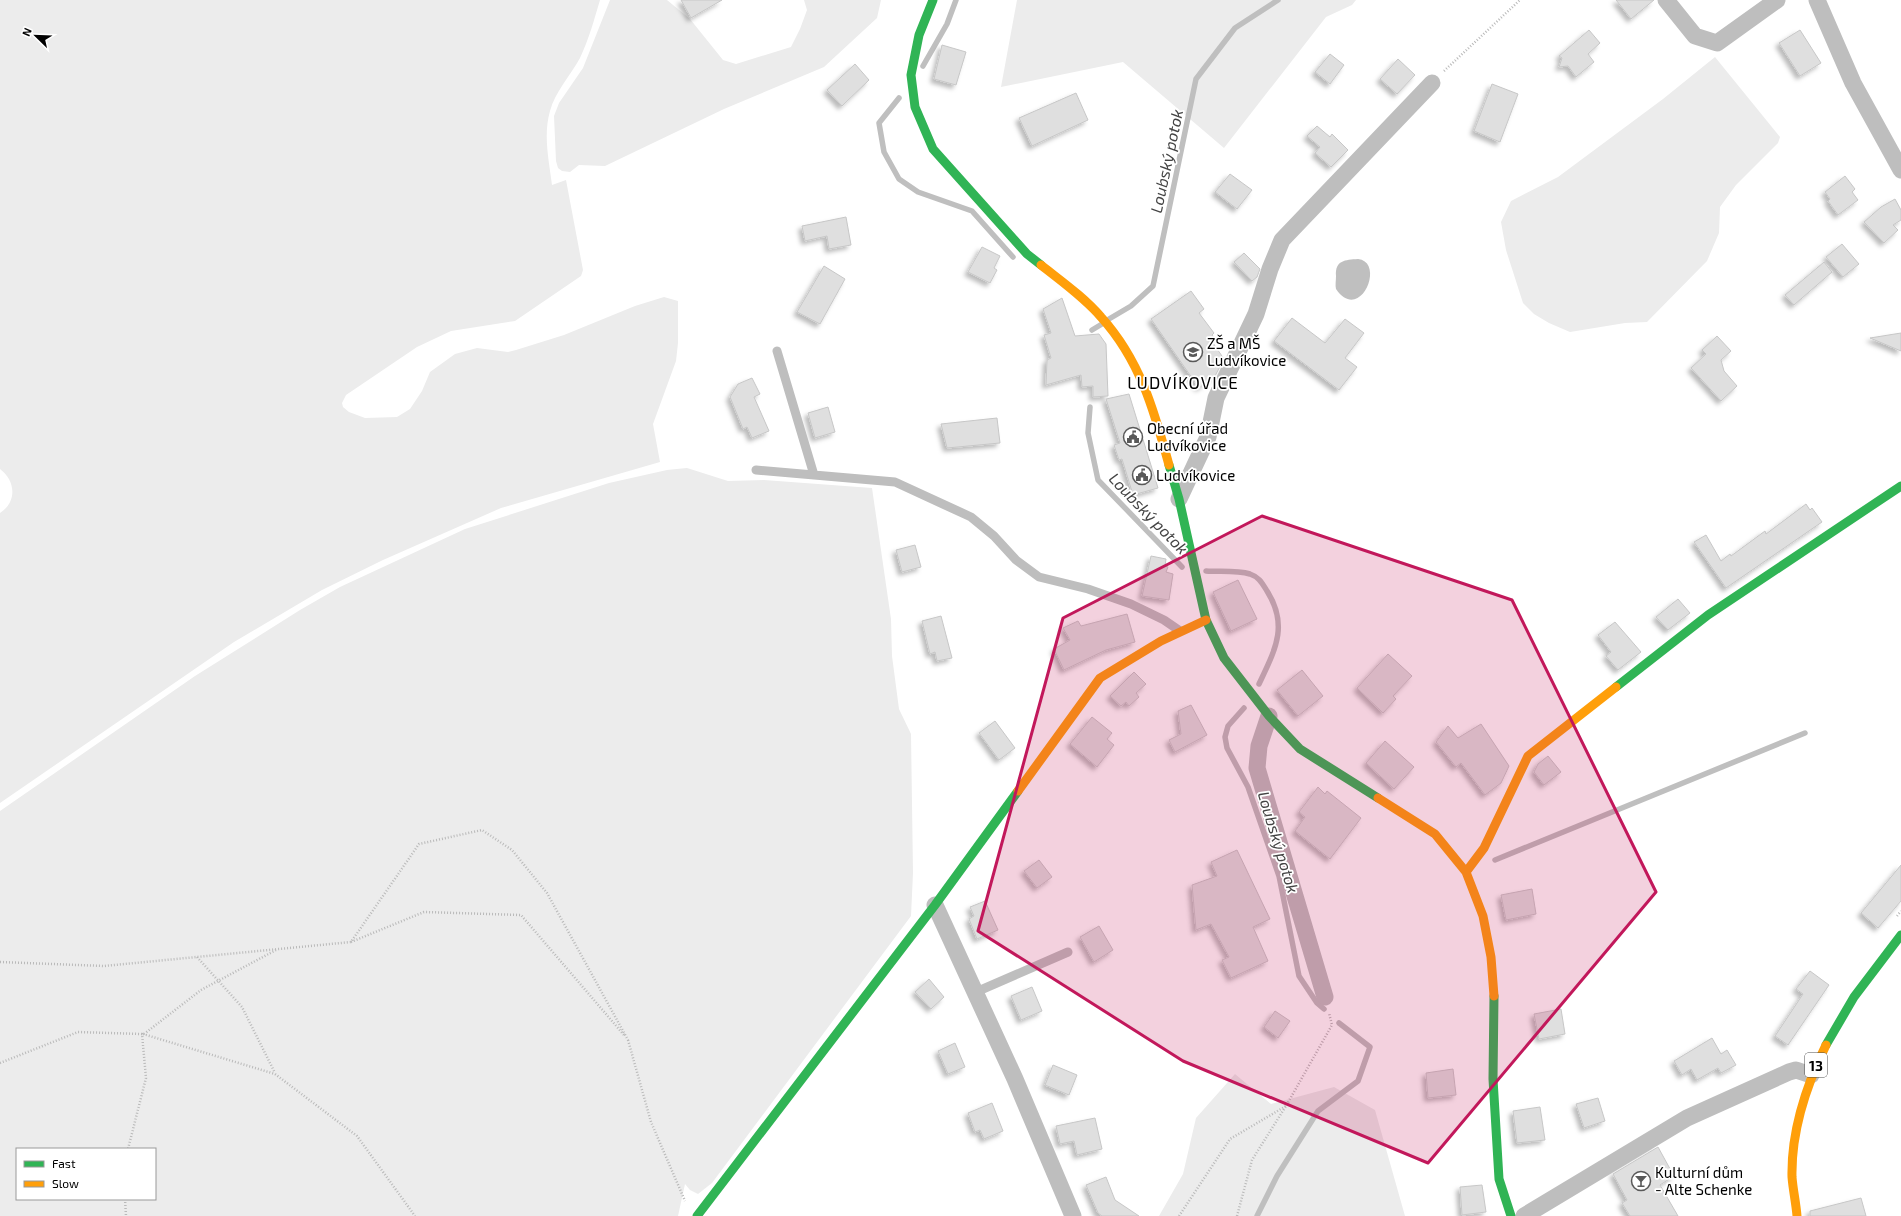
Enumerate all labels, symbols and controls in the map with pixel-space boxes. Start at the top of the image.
north arrow [16,16,56,56]
text: N [19,26,34,38]
water label: Loubský potok [1146,107,1187,215]
place label: ZŠ a MŠ Ludvíkovice [1207,334,1286,369]
school or university icon: ZŠ a MŠ Ludvíkovice [1182,341,1204,363]
district label: LUDVÍKOVICE [1127,372,1239,392]
place label: Obecní úřad Ludvíkovice [1147,419,1228,454]
public building icon: Obecní úřad Ludvíkovice [1122,426,1144,448]
public building icon: Ludvíkovice [1131,464,1153,486]
place label: Ludvíkovice [1156,466,1235,484]
water label: Loubský potok [1105,468,1192,558]
water label: Loubský potok [1254,789,1303,895]
road number: 13 [1805,1053,1827,1077]
legend [16,1148,156,1200]
text: Fast [52,1156,76,1170]
place label: Kulturní dům - Alte Schenke [1655,1163,1752,1198]
bar icon: Kulturní dům - Alte Schenke [1630,1170,1652,1192]
text: Slow [52,1176,79,1190]

